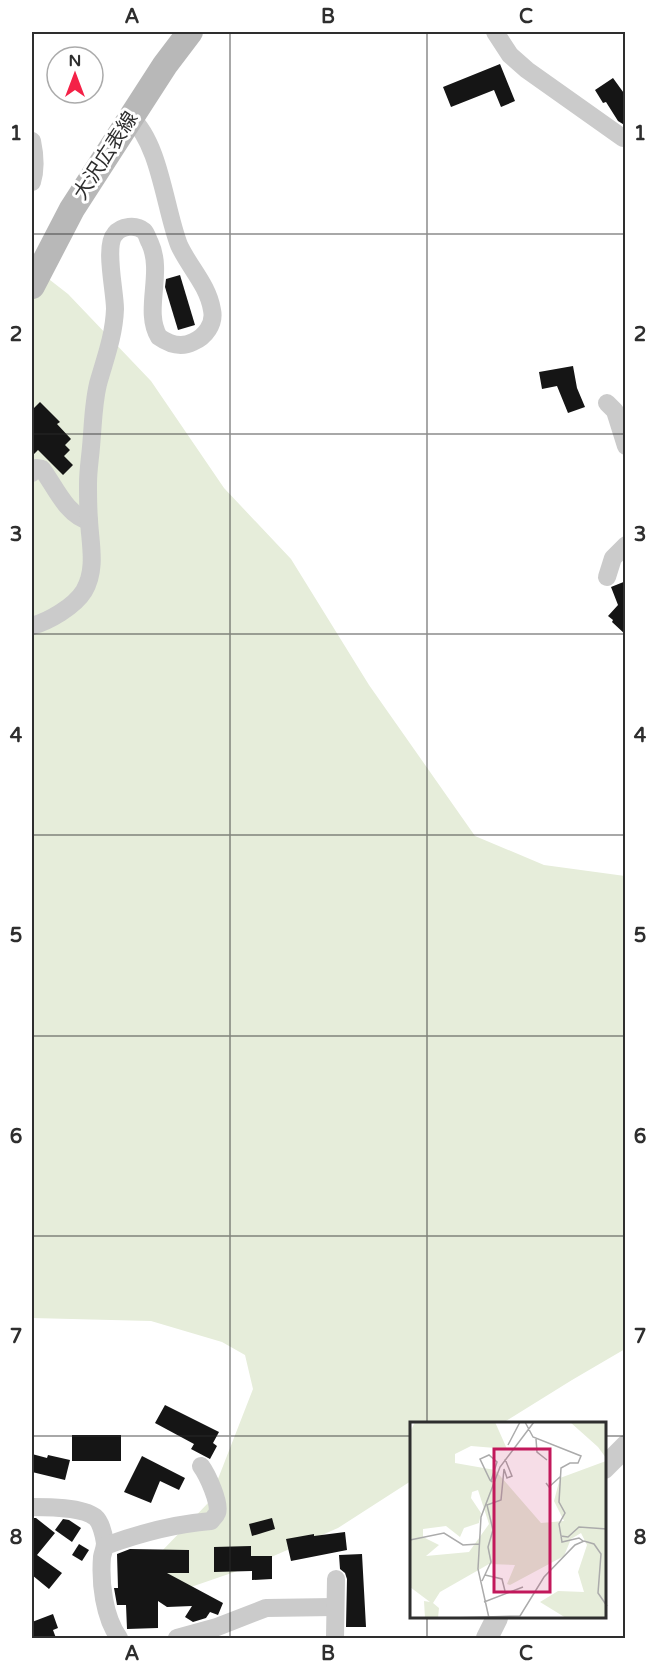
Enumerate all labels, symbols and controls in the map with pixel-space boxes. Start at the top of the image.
text: A [125,5,140,29]
text: B [321,5,335,29]
text: C [519,5,533,29]
north arrow [45,45,105,105]
text: N [69,51,81,71]
street label: 大沢広表線 [69,108,143,204]
text: 1 [10,122,22,146]
text: 1 [634,122,646,146]
text: 2 [10,323,22,347]
text: 2 [634,323,646,347]
text: 3 [10,523,22,547]
text: 3 [634,523,646,547]
text: 4 [10,724,23,748]
text: 4 [634,724,647,748]
text: 5 [10,924,22,948]
text: 5 [634,924,646,948]
text: 6 [10,1125,22,1149]
text: 6 [634,1125,646,1149]
text: 7 [10,1325,22,1349]
text: 7 [634,1325,646,1349]
inset map [410,1422,606,1619]
text: 8 [10,1526,22,1550]
text: 8 [634,1526,646,1550]
text: A [125,1642,140,1666]
text: B [321,1642,335,1666]
text: C [519,1642,533,1666]

